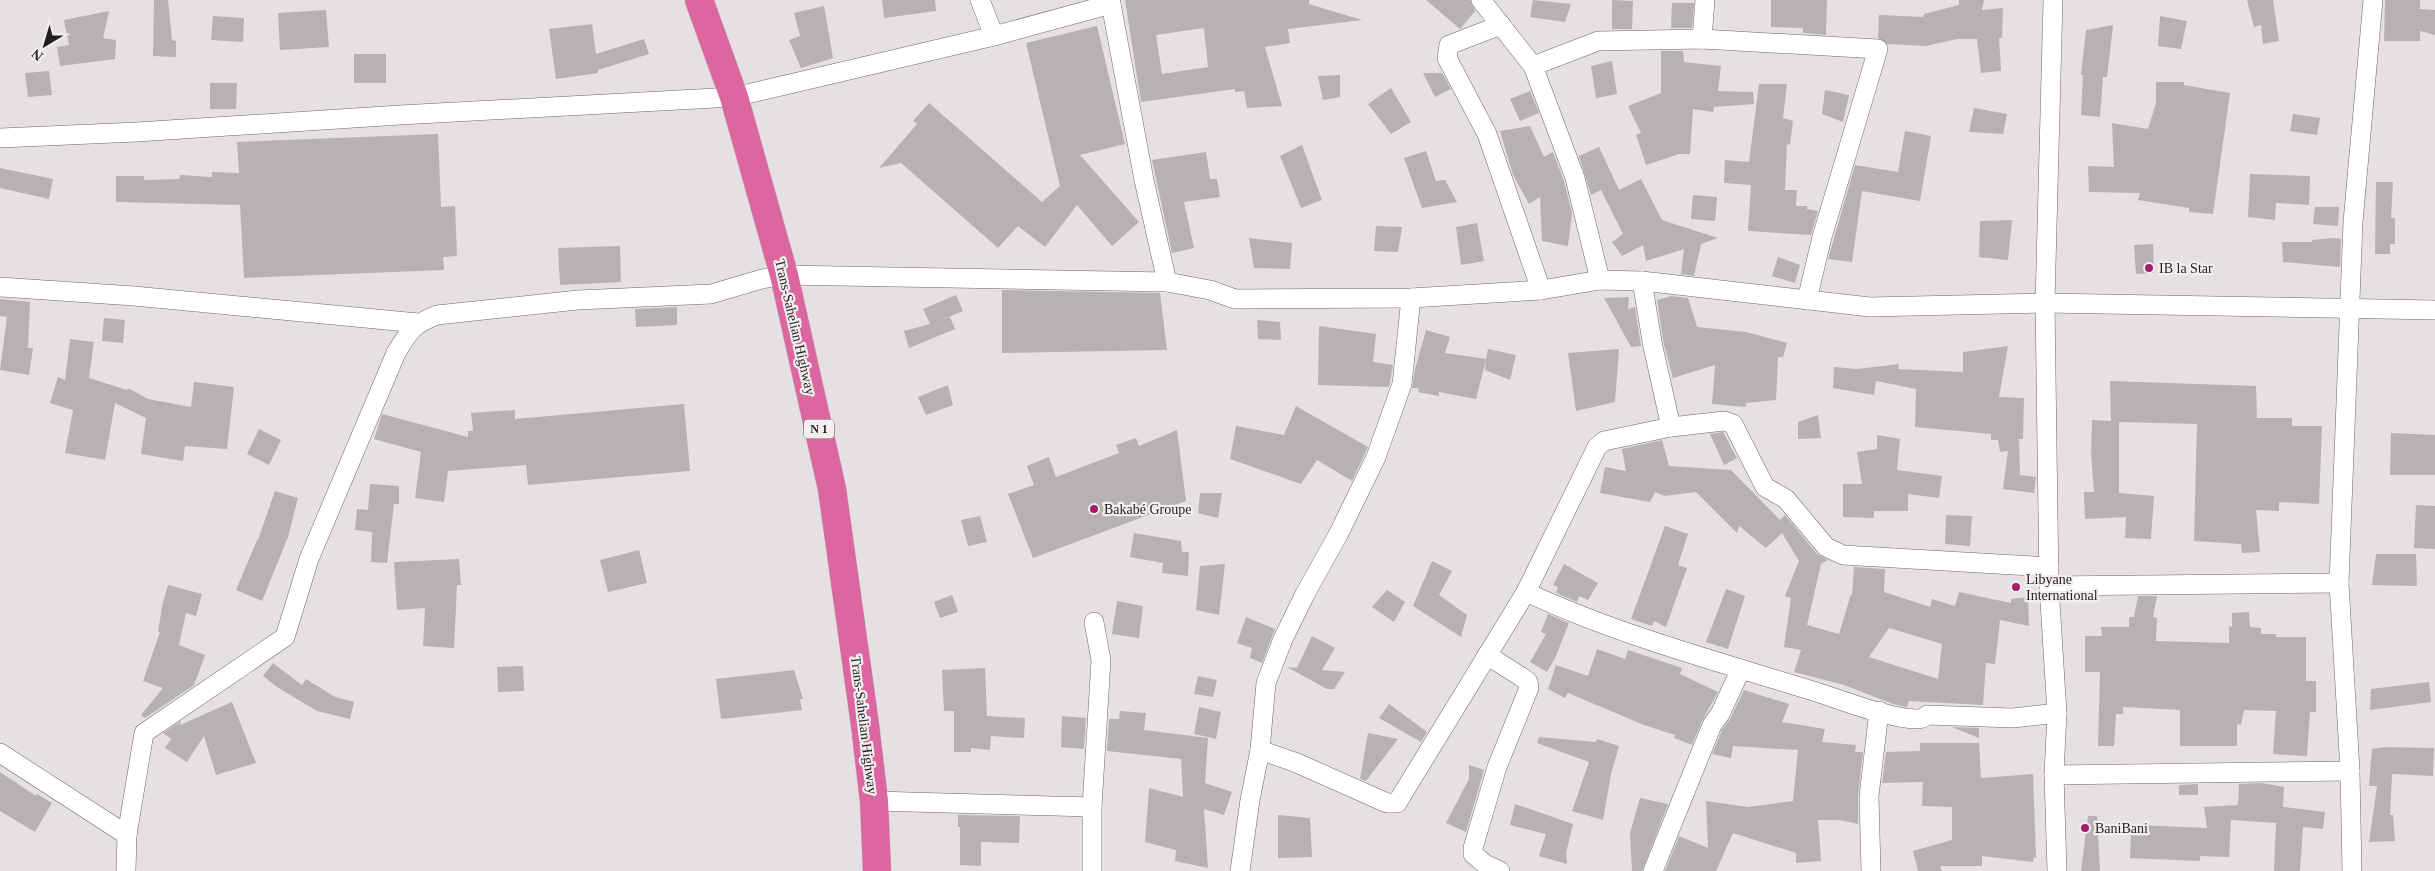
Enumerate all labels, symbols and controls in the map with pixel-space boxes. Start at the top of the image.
north arrow [20,20,70,70]
text: N [29,46,46,64]
street label: Trans-Sahelian Highway [772,258,818,396]
place label: IB la Star [2159,261,2213,276]
marker: IB la Star [2143,262,2155,274]
road number: N 1 [804,419,834,438]
place label: Bakabé Groupe [1104,502,1191,517]
marker: Bakabé Groupe [1088,503,1100,515]
place label: Libyane International [2026,572,2098,603]
marker: Libyane International [2010,581,2022,593]
street label: Trans-Sahelian Highway [848,655,880,795]
place label: BaniBani [2095,821,2148,836]
marker: BaniBani [2079,822,2091,834]

